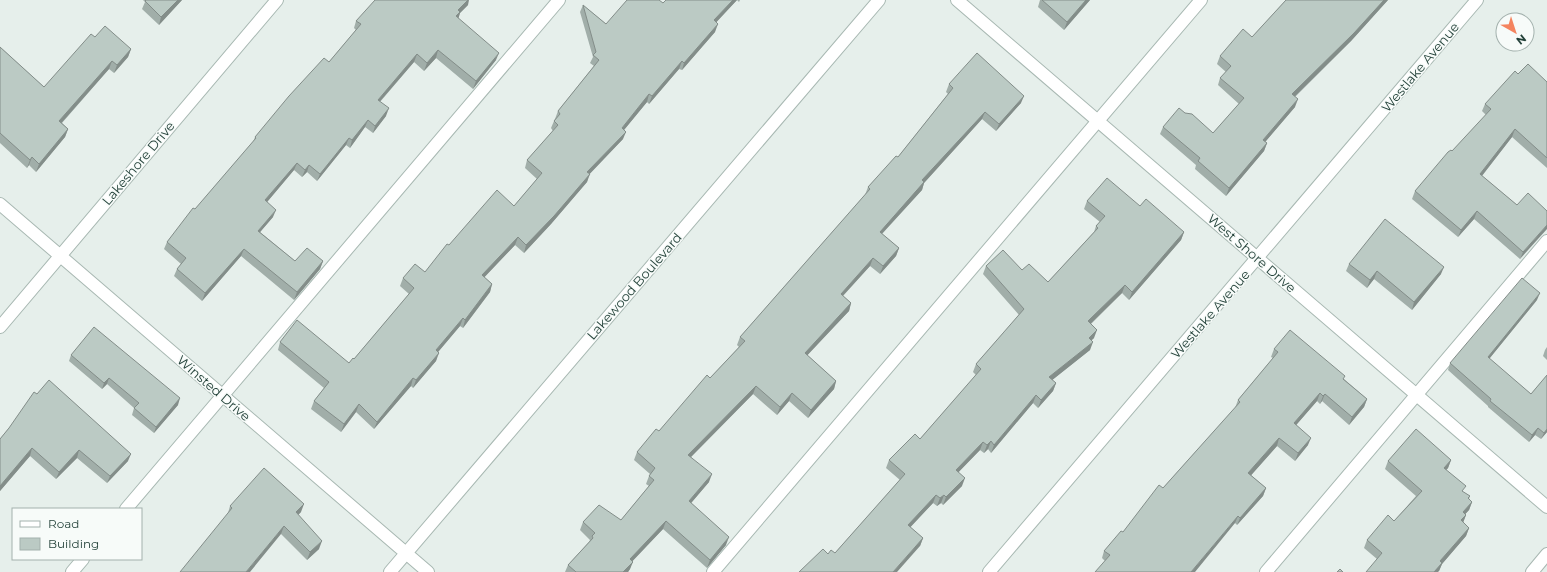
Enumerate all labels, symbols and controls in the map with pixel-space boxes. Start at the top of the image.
north arrow [1495,12,1535,52]
street label: Westlake Avenue [1378,19,1462,115]
text: N [1513,32,1529,48]
street label: Lakeshore Drive [98,118,178,208]
street label: West Shore Drive [1205,210,1300,296]
street label: Lakewood Boulevard [583,229,685,343]
street label: Westlake Avenue [1167,266,1253,362]
street label: Winsted Drive [174,352,254,424]
legend [12,508,142,560]
text: Road [48,516,79,531]
text: Building [48,536,99,551]

